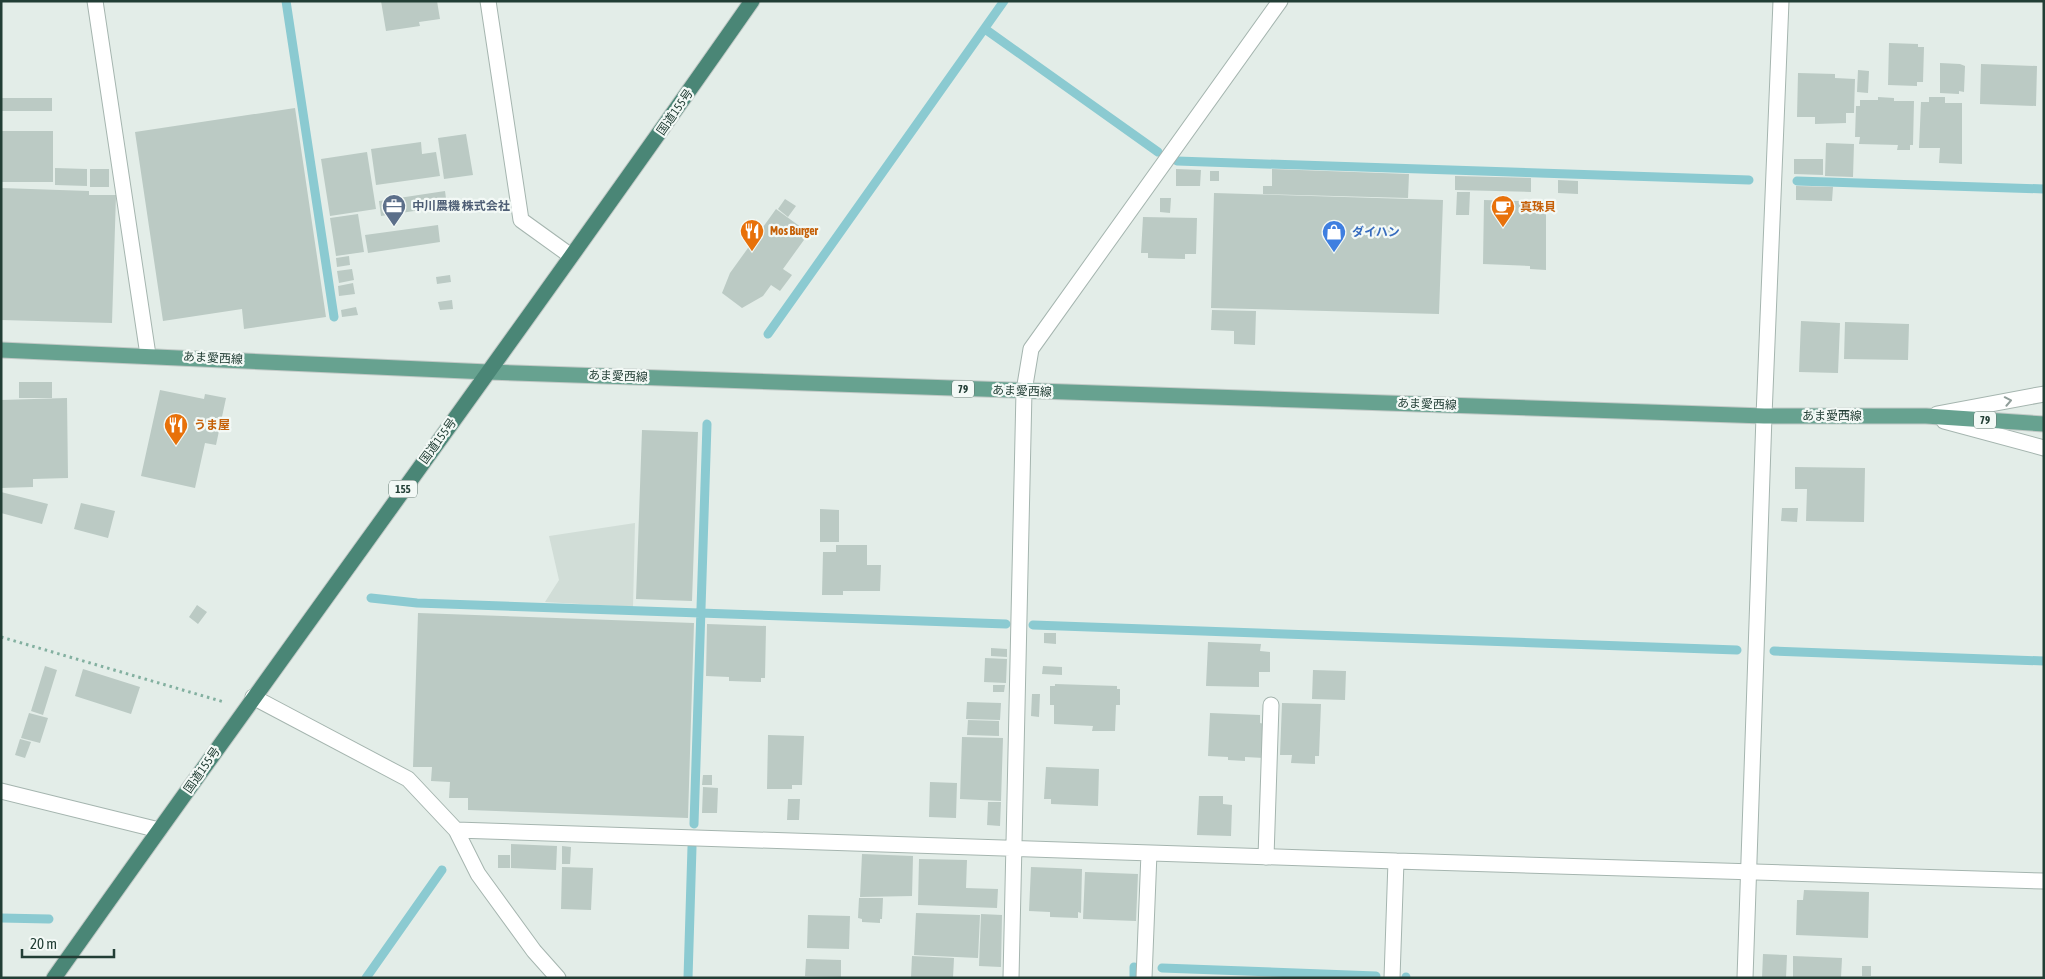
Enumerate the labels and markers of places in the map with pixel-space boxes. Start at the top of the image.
office icon: 中川農機 株式会社 [381,193,407,227]
cafe icon: 真珠貝 [1490,194,1516,228]
place label: 中川農機 株式会社 [412,199,510,213]
place label: 真珠貝 [1520,200,1556,214]
restaurant icon: Mos Burger [739,218,765,252]
shop icon: ダイハン [1321,219,1347,253]
place label: Mos Burger [770,224,819,238]
place label: ダイハン [1352,225,1400,239]
restaurant icon: うま屋 [163,412,189,446]
place label: うま屋 [194,418,230,432]

